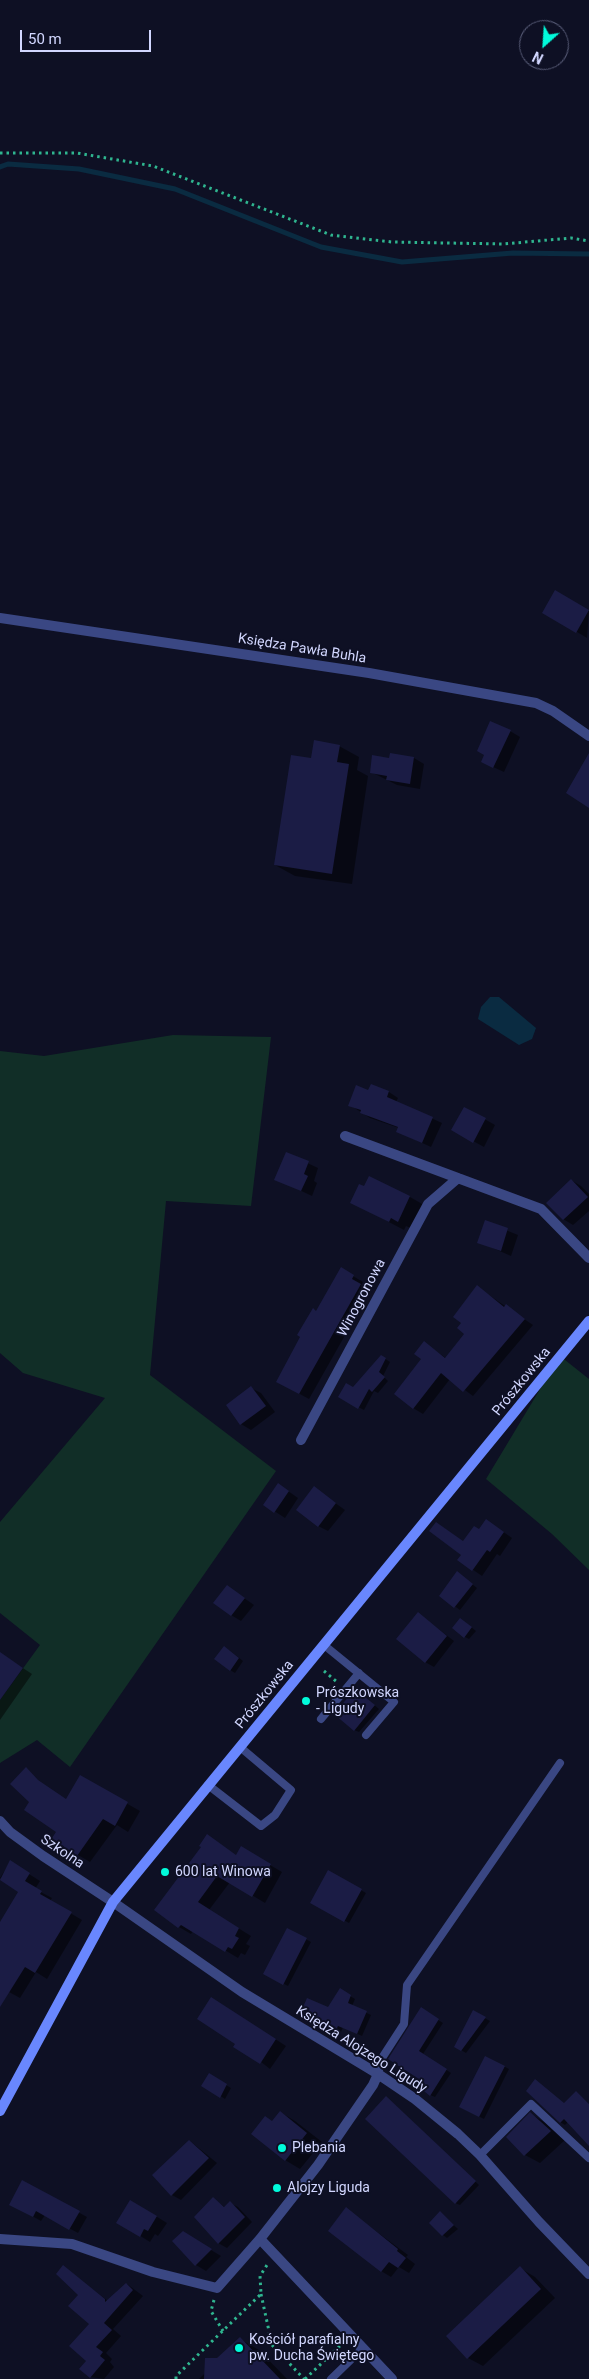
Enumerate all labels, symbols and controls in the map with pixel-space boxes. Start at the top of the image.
scale bar [22,20,154,52]
north arrow [519,20,569,70]
text: 50 m [28,30,62,48]
text: N [530,48,546,67]
street label: Księdza Pawła Buhla [237,631,367,667]
street label: Winogronowa [334,1256,390,1340]
street label: Prószkowska [489,1344,555,1420]
street label: Prószkowska [232,1657,298,1733]
place label: Prószkowska - Ligudy [316,1685,399,1718]
marker: Prószkowska - Ligudy [300,1695,312,1707]
street label: Szkolna [37,1831,87,1873]
place label: 600 lat Winowa [175,1864,271,1880]
marker: 600 lat Winowa [159,1866,171,1878]
street label: Księdza Alojzego Ligudy [292,2003,430,2097]
place label: Plebania [292,2140,346,2156]
marker: Plebania [276,2142,288,2154]
place label: Alojzy Liguda [287,2180,370,2196]
marker: Alojzy Liguda [271,2182,283,2194]
place label: Kościół parafialny pw. Ducha Świętego [249,2332,374,2364]
marker: Kościół parafialny pw. Ducha Świętego [233,2342,245,2354]

